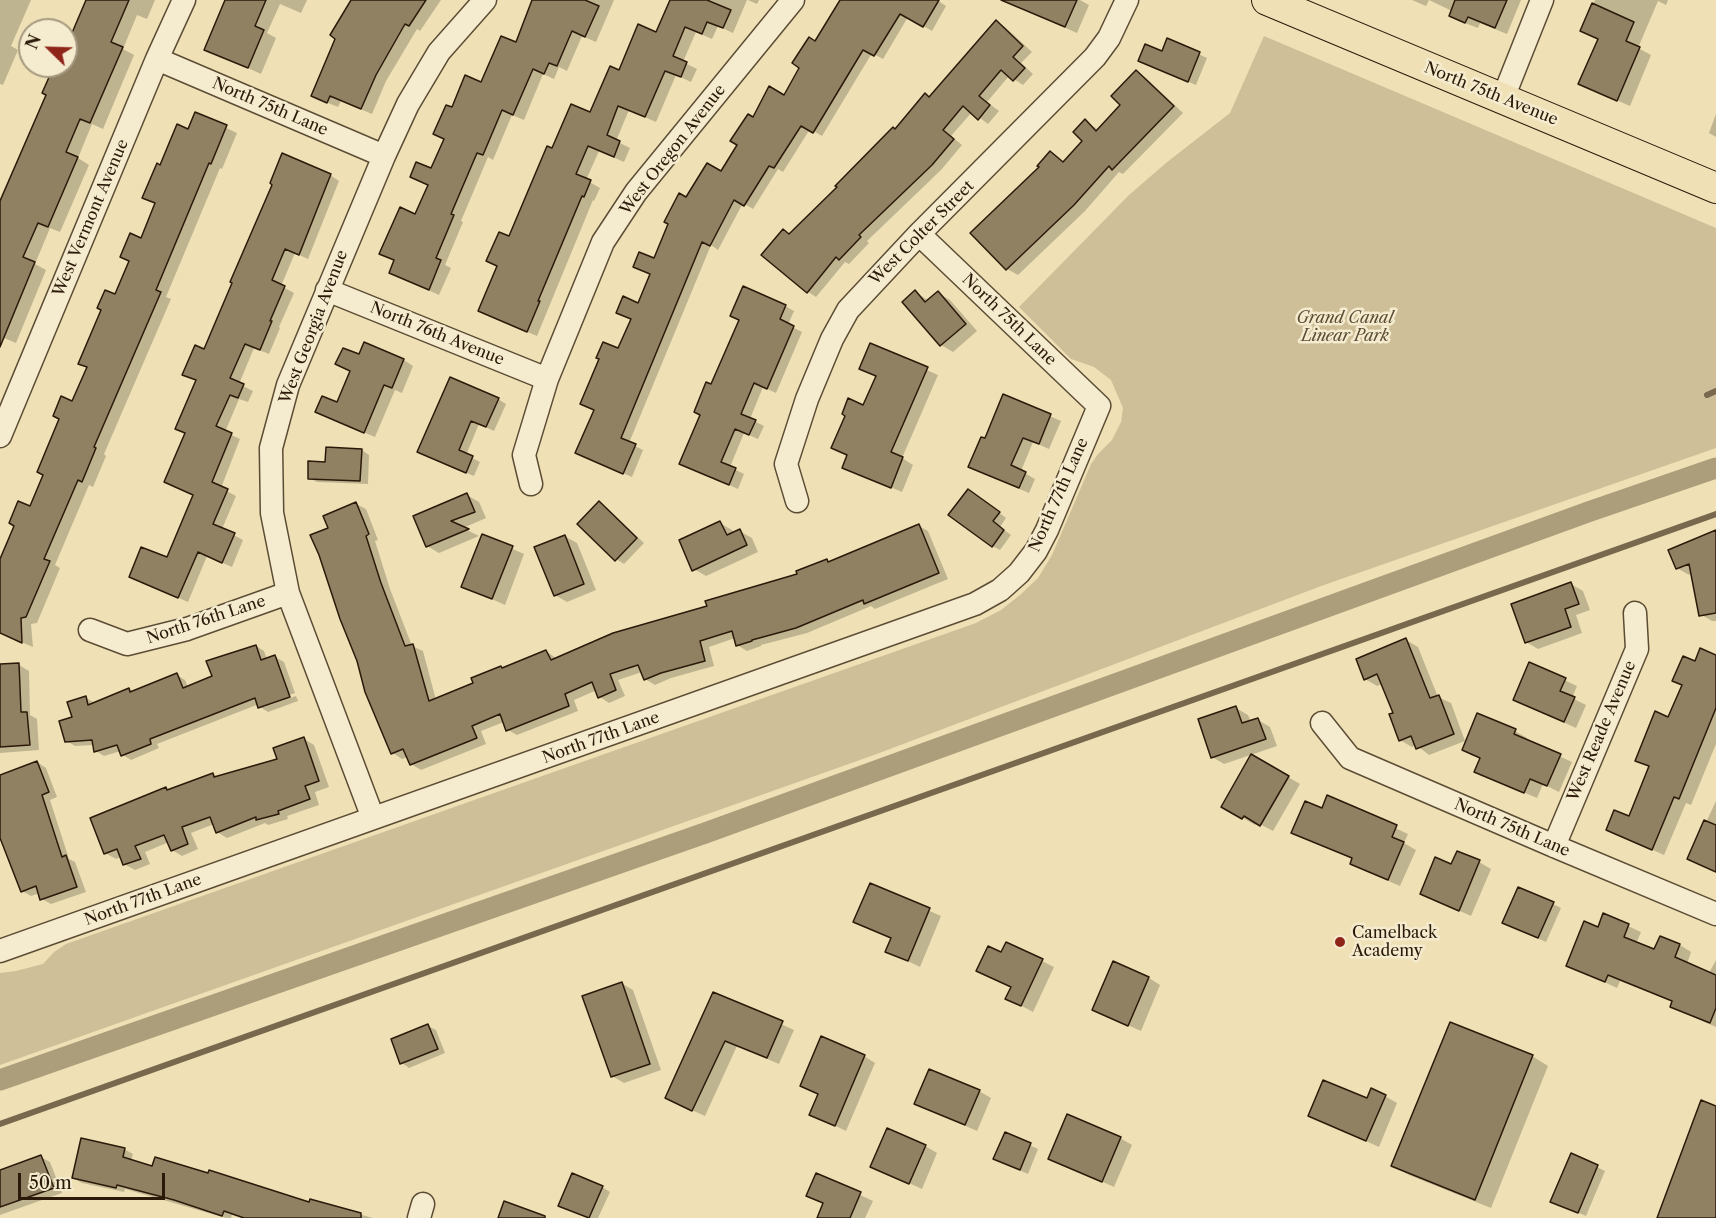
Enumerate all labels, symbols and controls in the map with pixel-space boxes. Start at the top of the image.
north arrow [18,18,78,78]
text: N [21,31,45,52]
street label: North 75th Avenue [1421,58,1561,130]
street label: North 75th Lane [209,74,331,140]
street label: West Oregon Avenue [616,81,730,219]
street label: West Vermont Avenue [49,136,133,300]
street label: West Colter Street [866,177,978,289]
street label: West Georgia Avenue [276,247,352,407]
street label: North 75th Lane [958,270,1060,370]
street label: North 76th Avenue [367,298,507,370]
park label: Grand Canal Linear Park [1296,308,1394,346]
street label: North 77th Lane [1025,435,1093,555]
street label: North 76th Lane [144,592,268,648]
street label: West Reade Avenue [1564,658,1640,804]
street label: North 77th Lane [540,708,662,768]
street label: North 75th Lane [1451,795,1573,861]
street label: North 77th Lane [82,870,204,930]
place label: Camelback Academy [1352,923,1437,961]
marker: Camelback Academy [1333,935,1347,949]
scale bar [21,1161,168,1199]
text: 50 m [29,1172,72,1194]

